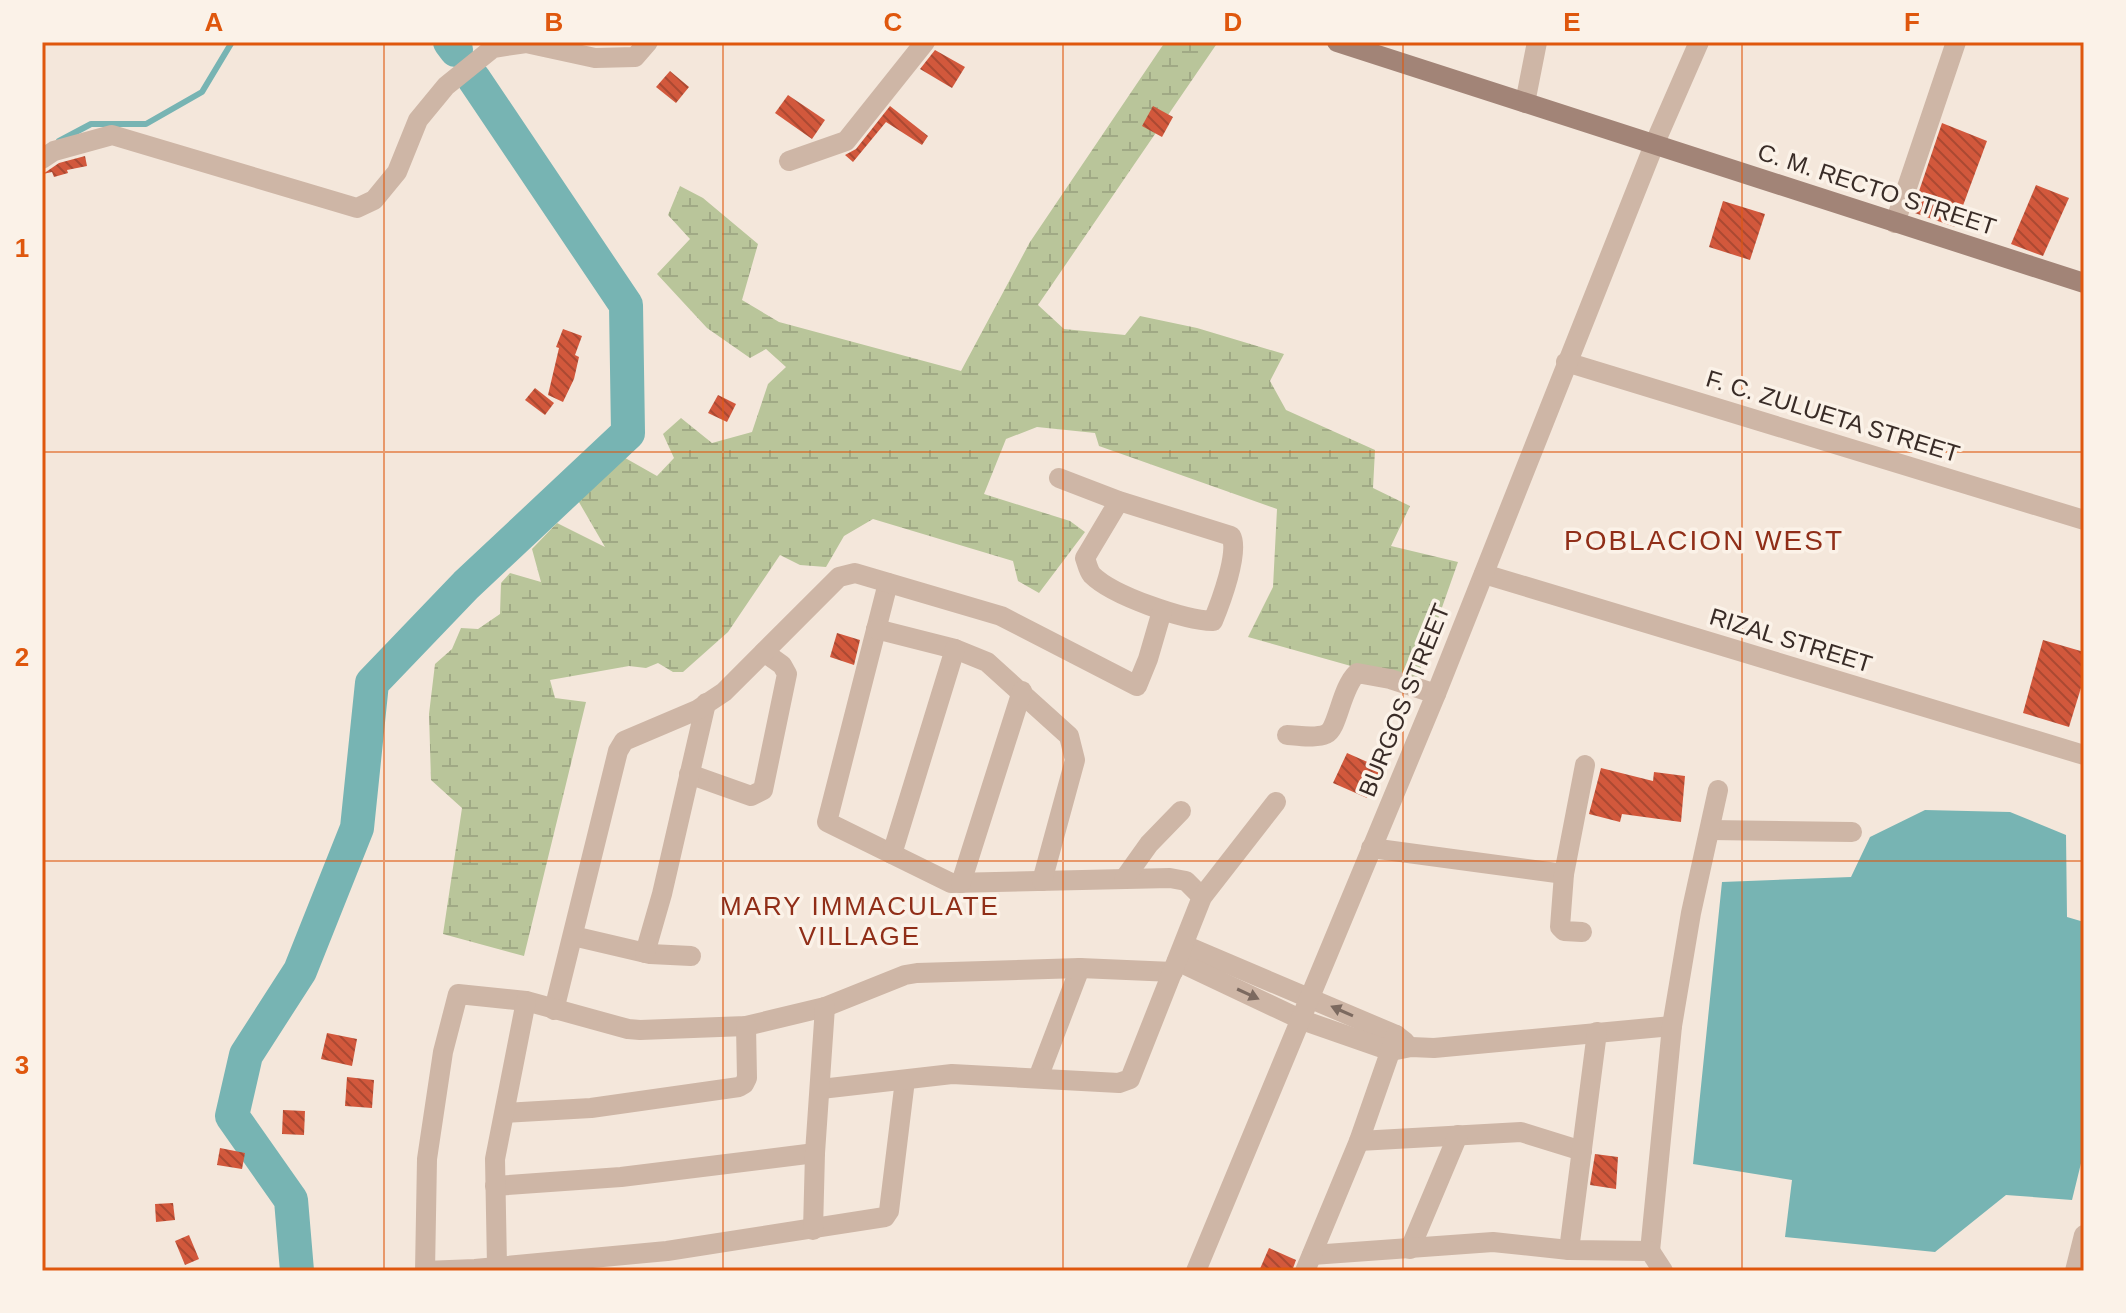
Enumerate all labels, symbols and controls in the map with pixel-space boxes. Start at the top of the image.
text: A [205,7,224,37]
text: B [545,7,563,37]
text: C [884,7,903,37]
text: D [1224,7,1242,37]
text: E [1563,7,1581,37]
text: F [1904,7,1920,37]
street label: C. M. RECTO STREET [1754,138,2000,240]
text: 1 [15,233,29,263]
street label: F. C. ZULUETA STREET [1703,365,1963,468]
district label: POBLACION WEST [1564,525,1844,556]
street label: BURGOS STREET [1353,599,1455,800]
street label: RIZAL STREET [1706,602,1876,678]
text: 2 [15,642,29,672]
district label: MARY IMMACULATE VILLAGE [720,891,1000,951]
one-way arrow [1236,987,1259,1001]
one-way arrow [1331,1004,1354,1018]
text: 3 [15,1050,29,1080]

